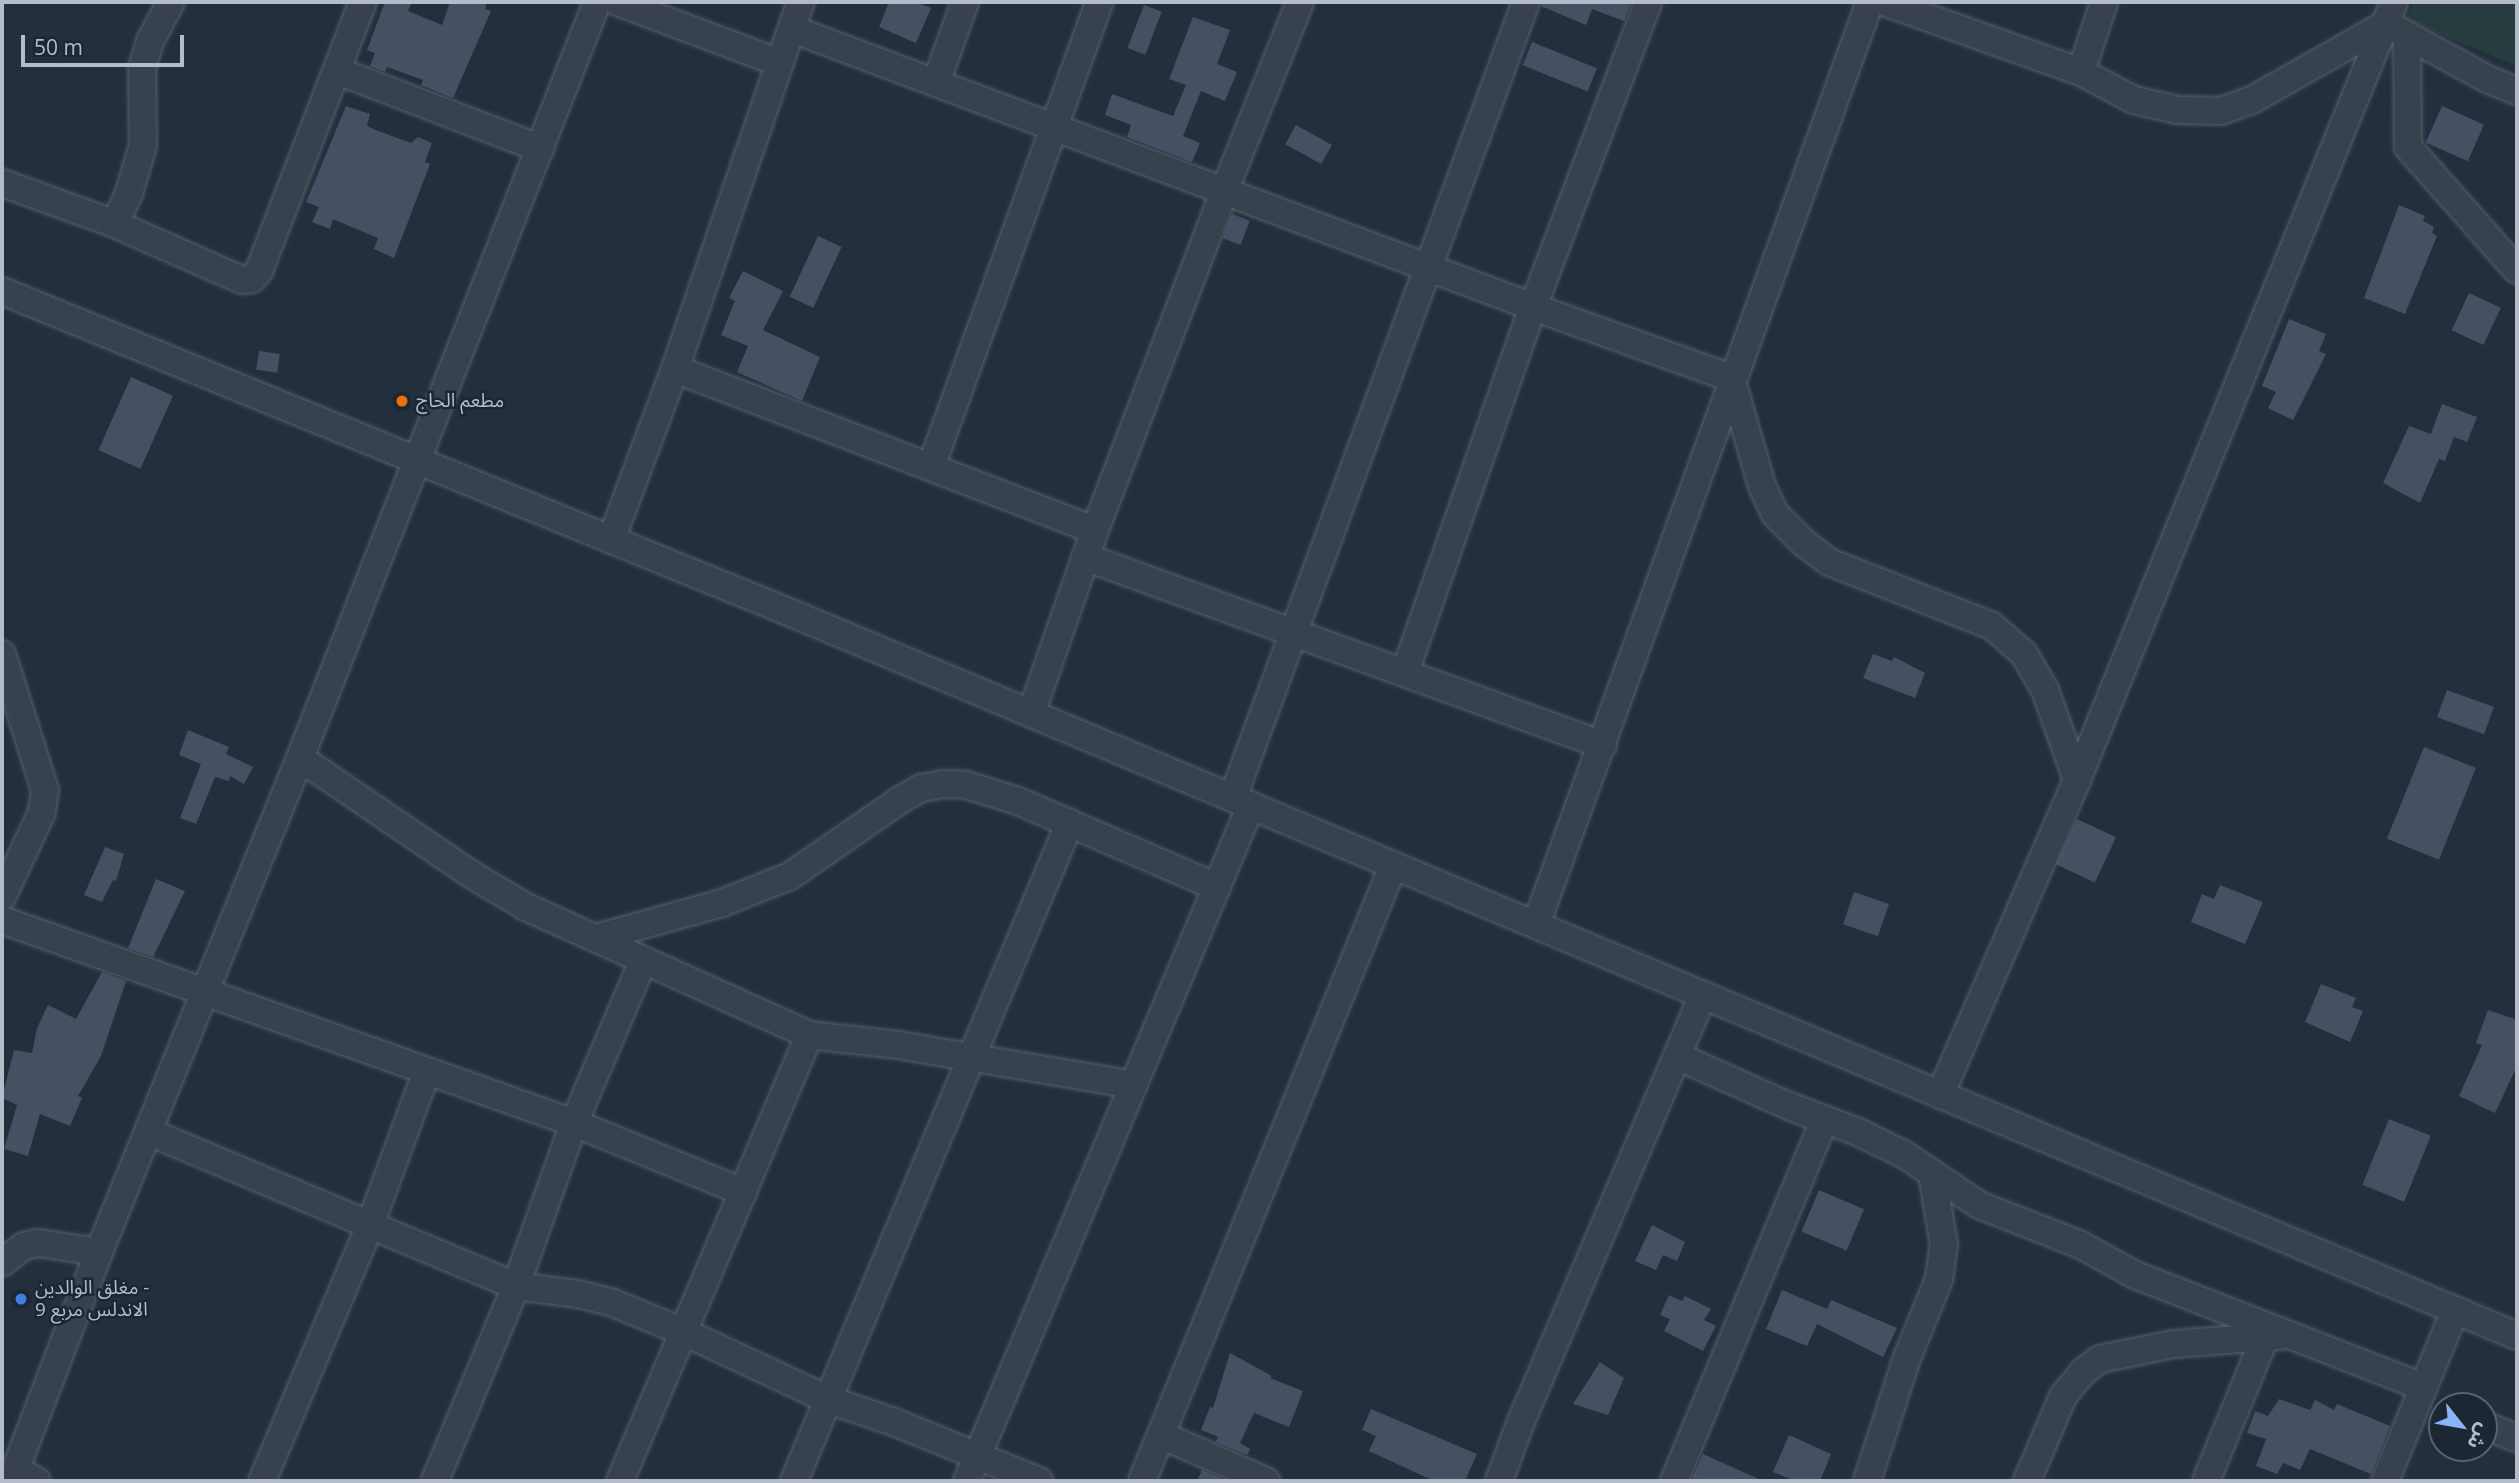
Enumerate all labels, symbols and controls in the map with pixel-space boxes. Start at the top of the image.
scale bar [24,21,187,65]
text: 50 m [34,33,83,61]
place label: مطعم الحاج [416,390,504,412]
marker: مطعم الحاج [394,393,410,409]
place label: مغلق الوالدين - الاندلس مربع 9 [35,1277,149,1321]
marker: مغلق الوالدين - الاندلس مربع 9 [13,1291,29,1307]
north arrow [2428,1392,2498,1462]
text: ش [2461,1419,2497,1455]

